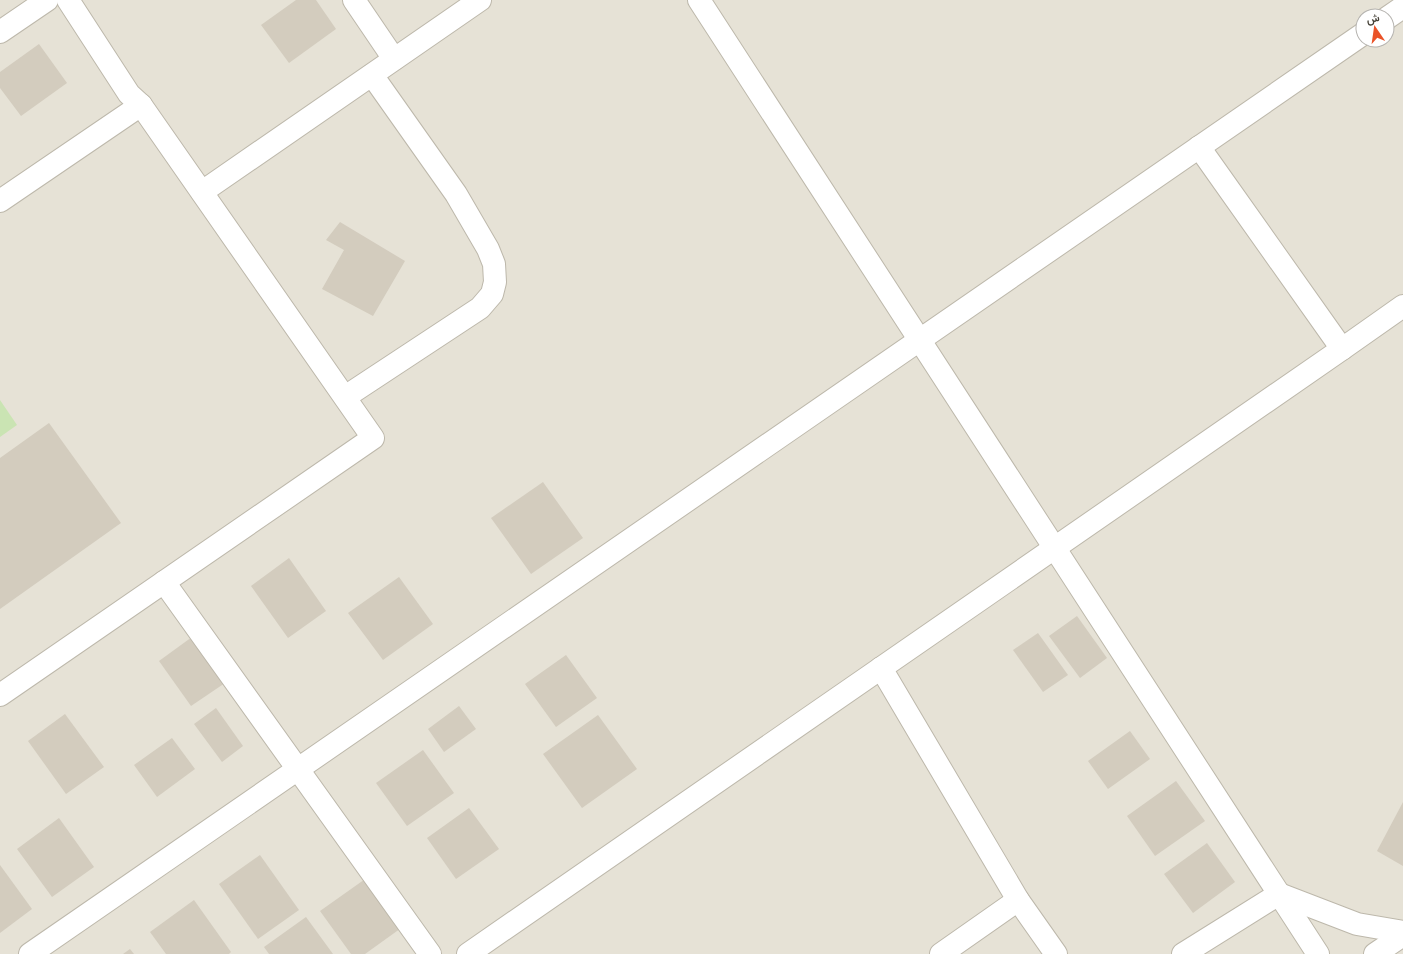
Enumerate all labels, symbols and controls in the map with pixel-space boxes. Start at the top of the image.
north arrow [1355,8,1395,48]
text: ش [1365,11,1381,27]

